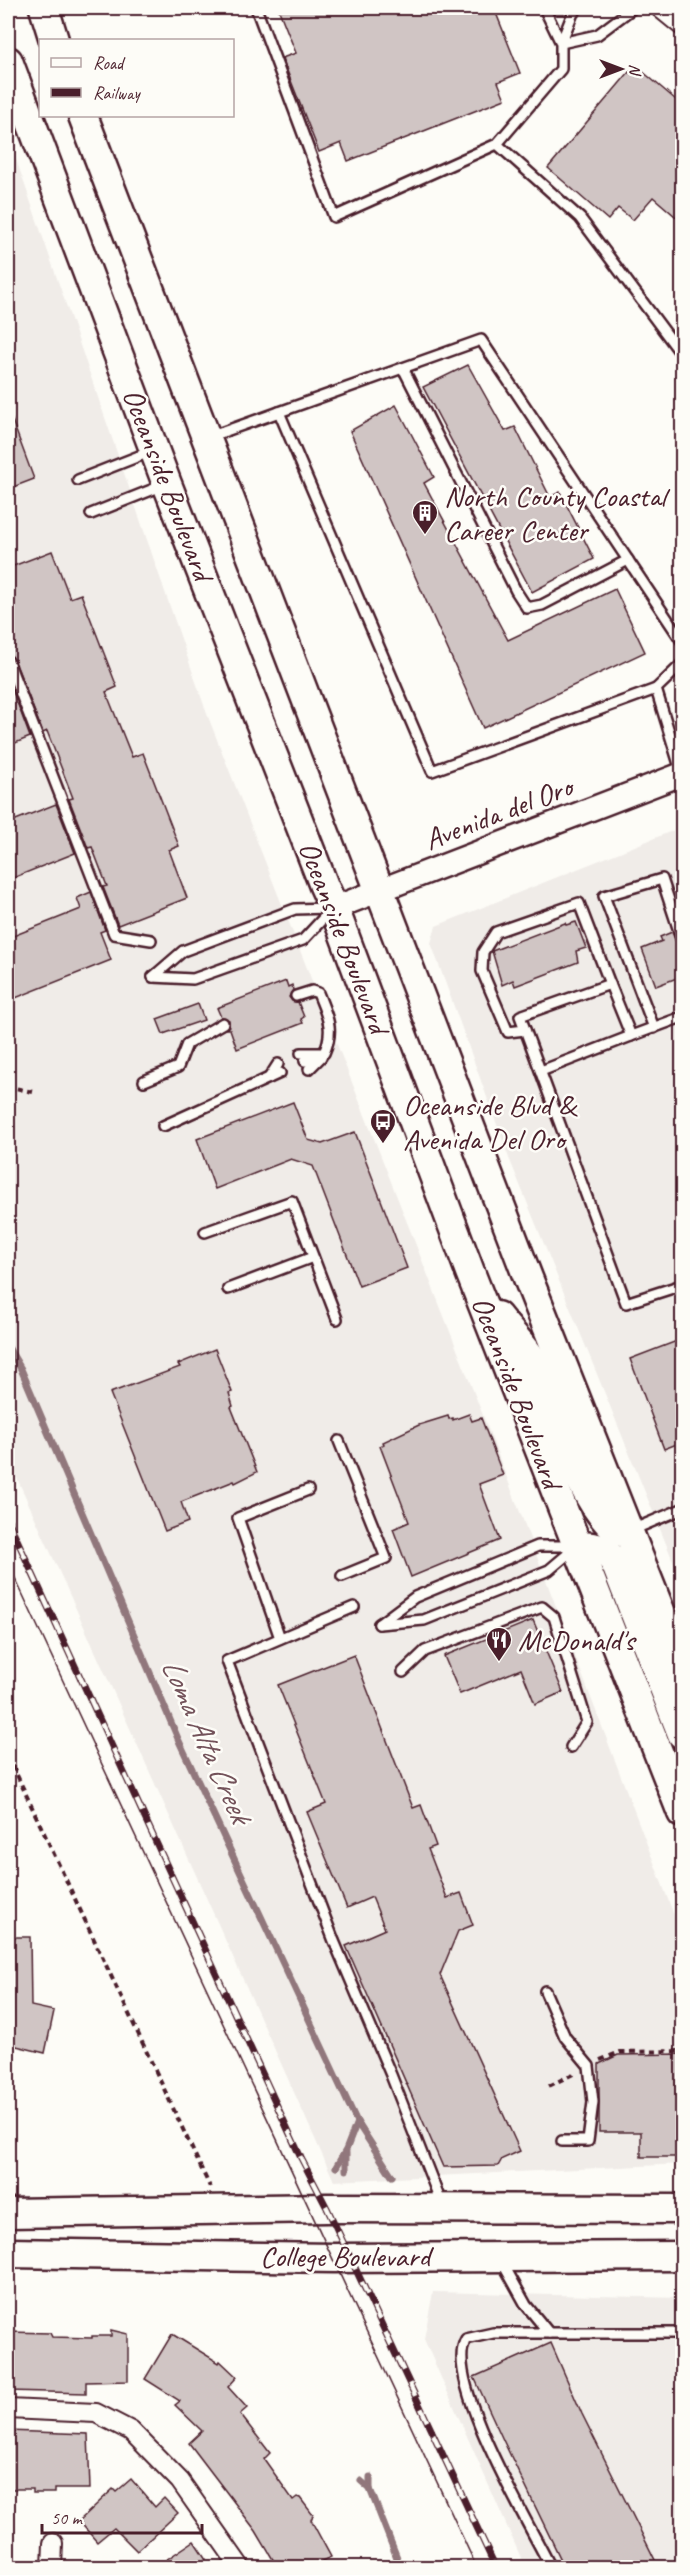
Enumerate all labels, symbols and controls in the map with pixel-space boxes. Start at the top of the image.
legend [39,39,234,117]
north arrow [591,39,651,99]
text: Road [93,52,126,74]
text: N [625,64,645,77]
text: Railway [93,82,141,104]
street label: Oceanside Boulevard [114,383,223,589]
place label: North County Coastal Career Center [444,477,670,549]
building icon: North County Coastal Career Center [410,498,440,536]
street label: Avenida del Oro [419,766,580,859]
street label: Oceanside Boulevard [290,836,399,1042]
place label: Oceanside Blvd & Avenida Del Oro [403,1086,578,1158]
bus stop icon: Oceanside Blvd & Avenida Del Oro [368,1107,398,1145]
street label: Oceanside Boulevard [463,1291,572,1497]
place label: McDonald's [518,1621,637,1659]
restaurant icon: McDonald's [484,1625,514,1663]
water label: Loma Alta Creek [152,1652,263,1834]
street label: College Boulevard [260,2237,434,2275]
scale bar [42,2497,202,2535]
text: 50 m [51,2507,84,2529]

